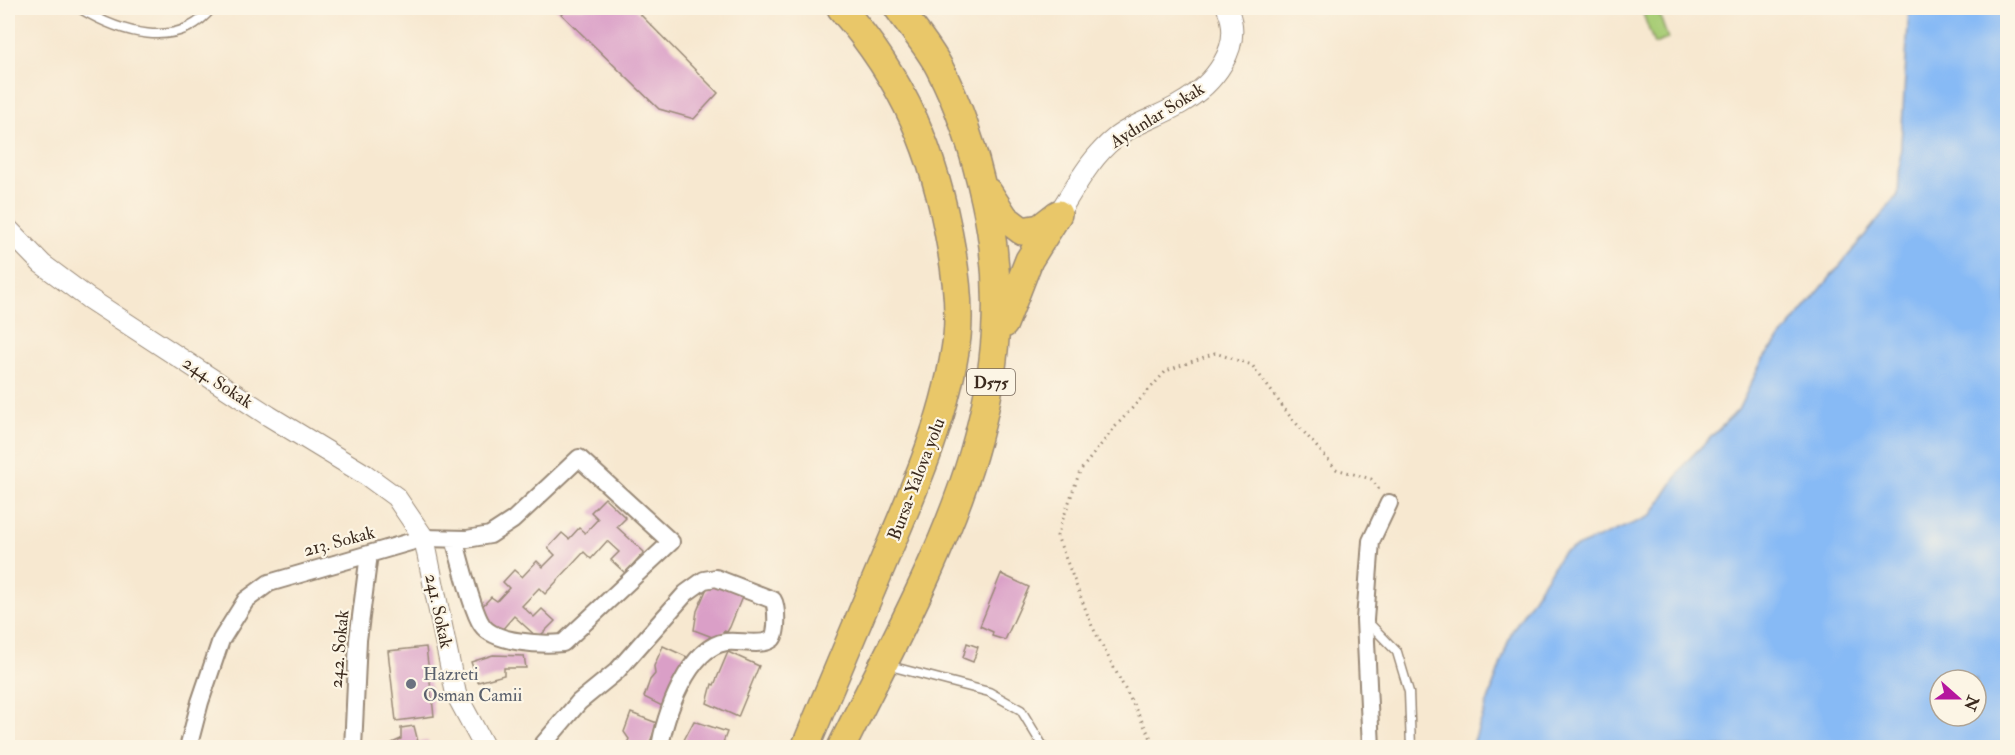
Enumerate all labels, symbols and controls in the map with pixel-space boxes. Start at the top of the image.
street label: Aydınlar Sokak [1105,77,1209,154]
street label: 244. Sokak [178,351,258,414]
road number: D575 [967,369,1015,395]
street label: Bursa-Yalova yolu [883,415,950,544]
street label: 213. Sokak [301,521,378,562]
street label: 241. Sokak [419,572,458,651]
street label: 242. Sokak [325,609,354,689]
place label: Hazreti Osman Camii [423,663,523,707]
north arrow [1928,668,1988,728]
marker: Hazreti Osman Camii [404,677,418,691]
text: N [1959,692,1983,714]

